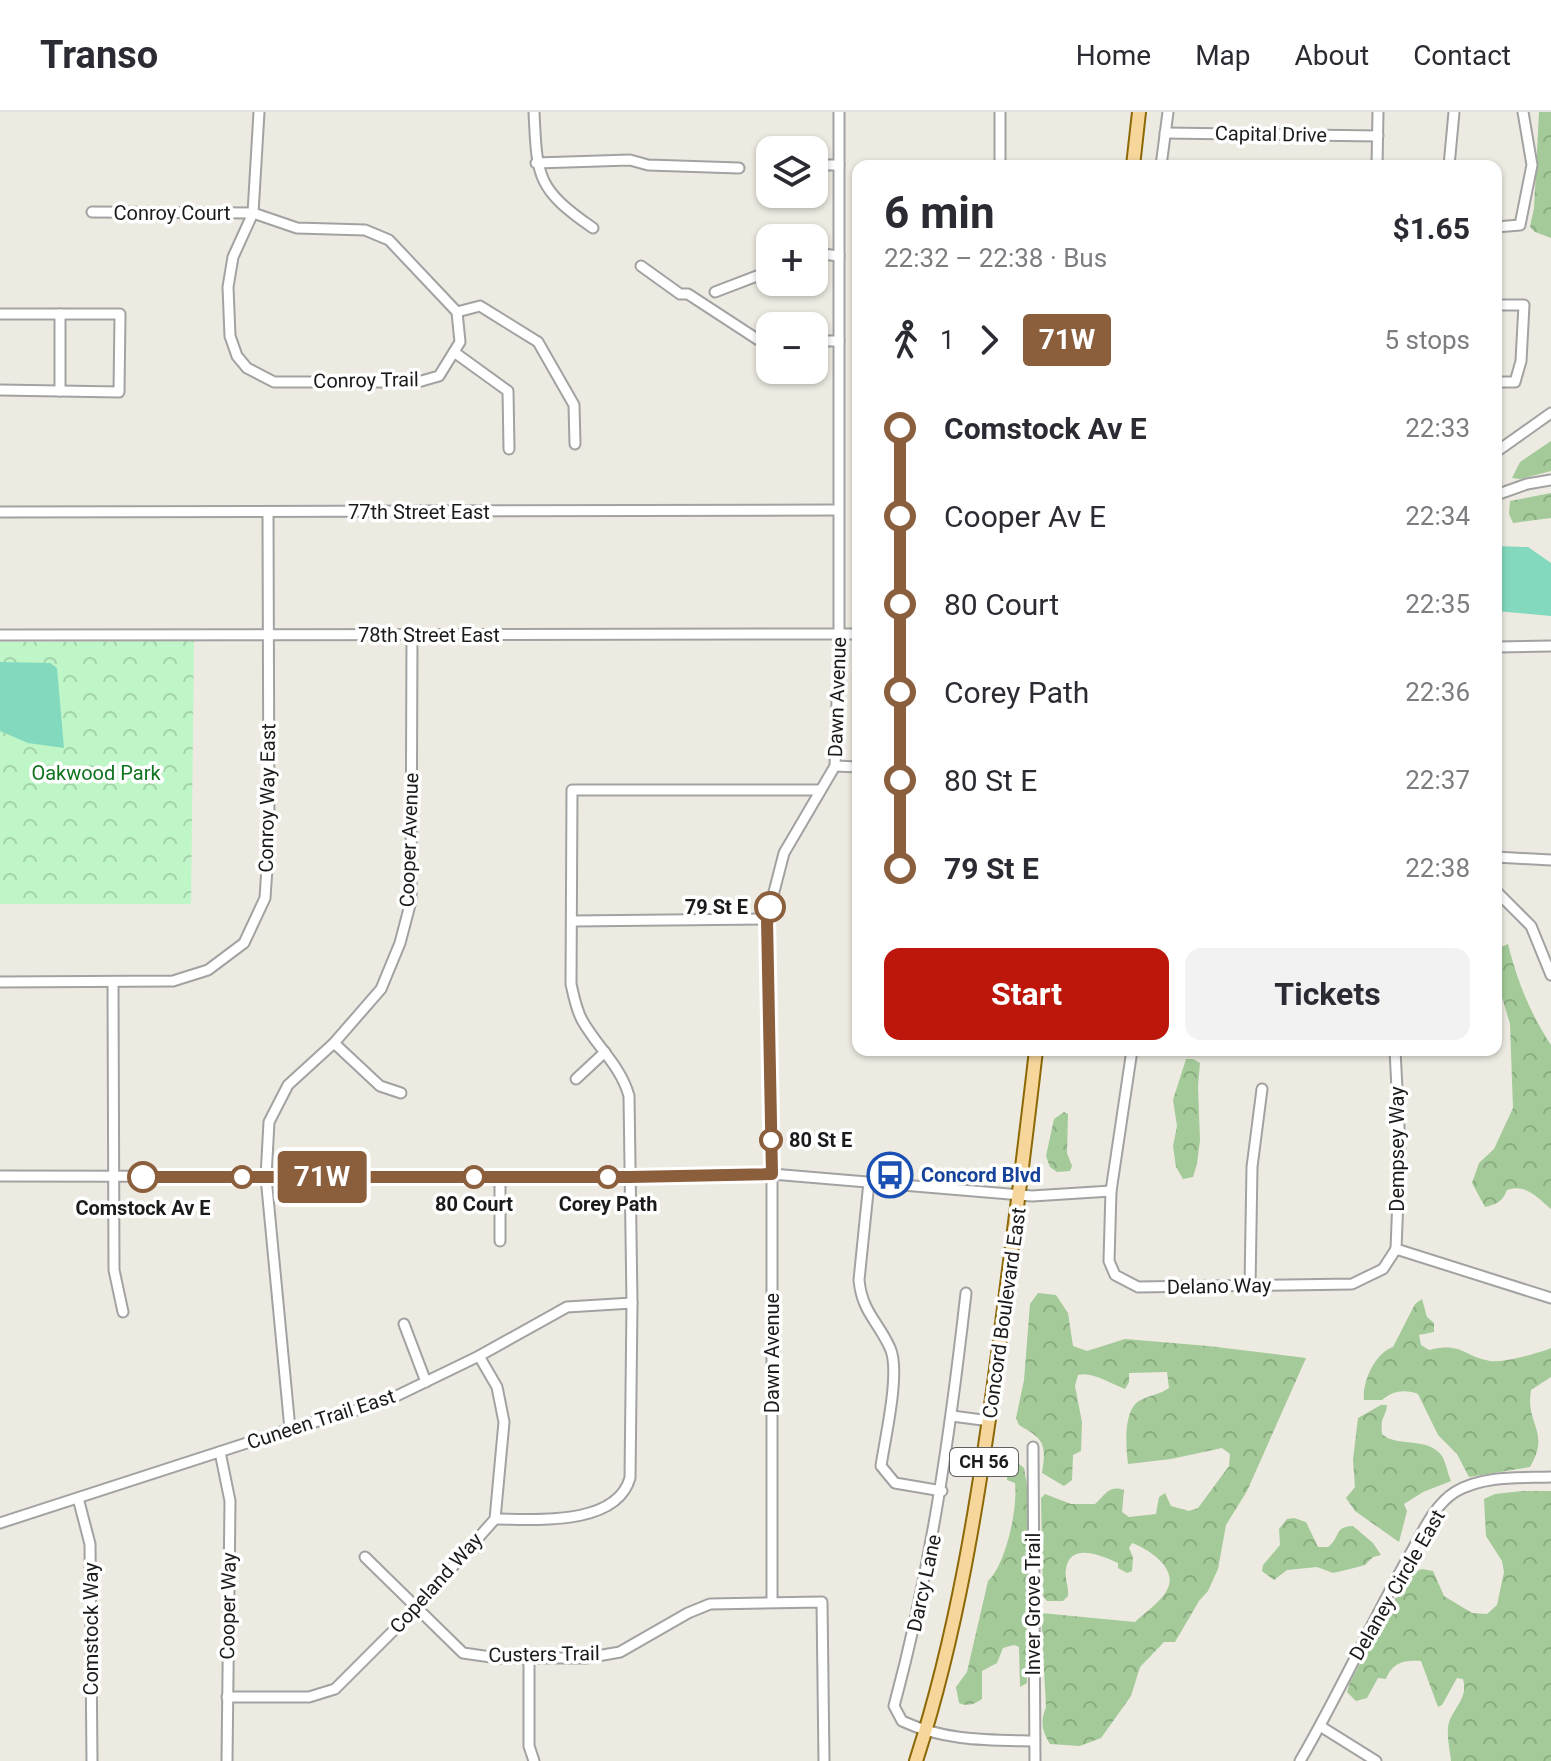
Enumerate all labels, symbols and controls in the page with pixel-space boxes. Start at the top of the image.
text: Transo [40,33,158,77]
text: Home [1076,39,1151,72]
text: Map [1195,39,1251,72]
text: About [1295,39,1369,72]
text: Contact [1413,39,1511,72]
street label: Capital Drive [1215,121,1327,147]
map controls [756,136,828,384]
button: layers [756,136,828,208]
text: 6 min [884,187,995,239]
street label: Conroy Court [114,201,231,225]
text: $1.65 [1392,211,1470,246]
button: + [756,224,828,296]
text: 22:32 – 22:38 · Bus [884,243,1107,273]
button: − [756,312,828,384]
icon: walk [884,318,928,362]
icon: forward [967,318,1011,362]
text: 71W [1039,323,1095,356]
text: 1 [940,325,955,355]
text: 5 stops [1384,325,1470,355]
street label: Conroy Trail [313,367,419,393]
text: Comstock Av E [944,411,1147,446]
text: 22:33 [1405,413,1470,443]
text: Cooper Av E [944,499,1106,534]
street label: 77th Street East [348,500,490,524]
text: 22:34 [1405,501,1470,531]
text: 80 Court [944,587,1059,622]
text: 22:35 [1405,589,1470,619]
street label: 78th Street East [358,623,500,647]
street label: Dawn Avenue [823,636,851,758]
text: Corey Path [944,675,1089,710]
text: 22:36 [1405,677,1470,707]
street label: Conroy Way East [254,723,280,873]
park label: Oakwood Park [31,761,161,785]
text: 80 St E [944,763,1037,798]
text: 22:37 [1405,765,1470,795]
street label: Cooper Avenue [395,772,423,908]
text: 79 St E [944,851,1039,886]
text: 22:38 [1405,853,1470,883]
marker: 79 St E [755,892,785,922]
place label: 79 St E [685,895,748,919]
button: Start [884,948,1169,1040]
button: Tickets [1185,948,1470,1040]
street label: Dempsey Way [1385,1086,1409,1212]
place label: 80 St E [789,1128,852,1152]
marker: 80 St E [760,1129,782,1151]
line badge: 71W [276,1151,368,1203]
bus stop icon: Concord Blvd [866,1151,914,1199]
text: 71W [294,1160,350,1193]
marker: Comstock Av E [128,1162,158,1192]
place label: Concord Blvd [921,1163,1041,1187]
unlabelled marker [231,1166,253,1188]
marker: 80 Court [463,1166,485,1188]
marker: Corey Path [597,1166,619,1188]
place label: 80 Court [435,1192,513,1216]
place label: Corey Path [559,1192,657,1216]
place label: Comstock Av E [75,1196,211,1220]
street label: Concord Boulevard East [977,1206,1031,1420]
street label: Delano Way [1167,1273,1272,1299]
street label: Dawn Avenue [760,1293,784,1413]
street label: Cuneen Trail East [244,1384,398,1454]
road number: CH 56 [950,1448,1018,1476]
street label: Delaney Circle East [1344,1505,1450,1665]
street label: Copeland Way [385,1527,488,1638]
street label: Darcy Lane [902,1532,946,1634]
street label: Inver Grove Trail [1021,1533,1045,1675]
street label: Cooper Way [215,1552,241,1660]
street label: Comstock Way [79,1562,103,1696]
street label: Custers Trail [488,1641,600,1667]

